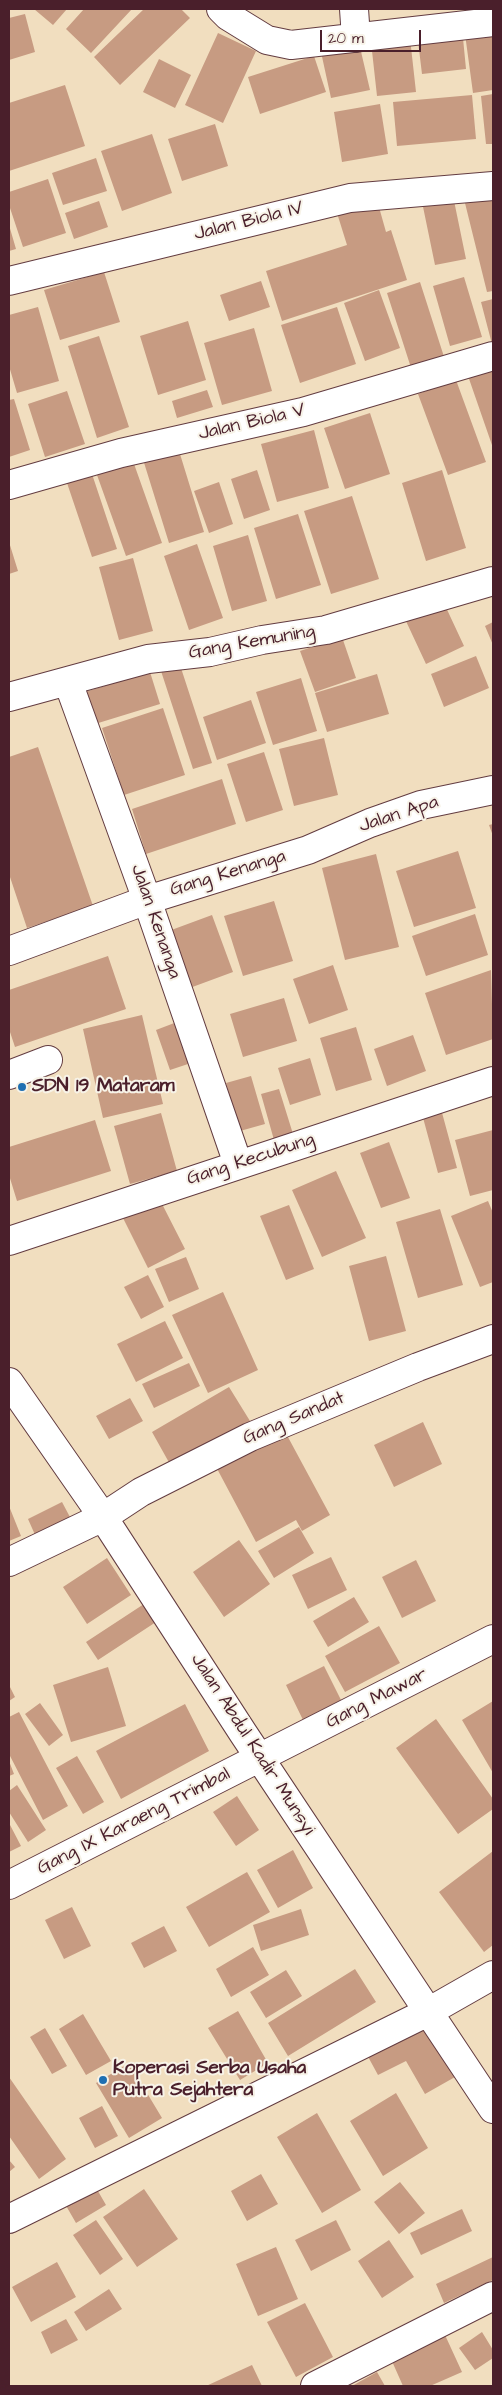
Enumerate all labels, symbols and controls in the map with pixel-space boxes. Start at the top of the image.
scale bar [322,20,423,52]
text: 20 m [328,28,364,49]
street label: Jalan Biola IV [192,197,306,247]
street label: Jalan Biola V [196,400,308,446]
street label: Gang Kemuning [187,621,317,665]
street label: Jalan Apa [357,792,441,838]
street label: Gang Kenanga [167,846,289,902]
street label: Jalan Kenanga [125,862,185,982]
place label: SDN 19 Mataram [32,1076,175,1098]
marker: SDN 19 Mataram [16,1081,28,1093]
street label: Gang Kecubung [184,1129,318,1191]
street label: Gang Sandat [240,1387,348,1451]
street label: Jalan Abdul Kadir Munsyi [185,1650,319,1840]
street label: Gang Mawar [323,1664,431,1734]
street label: Gang IX Karaeng Trimbal [34,1763,234,1881]
place label: Koperasi Serba Usaha Putra Sejahtera [113,2058,306,2102]
marker: Koperasi Serba Usaha Putra Sejahtera [97,2074,109,2086]

